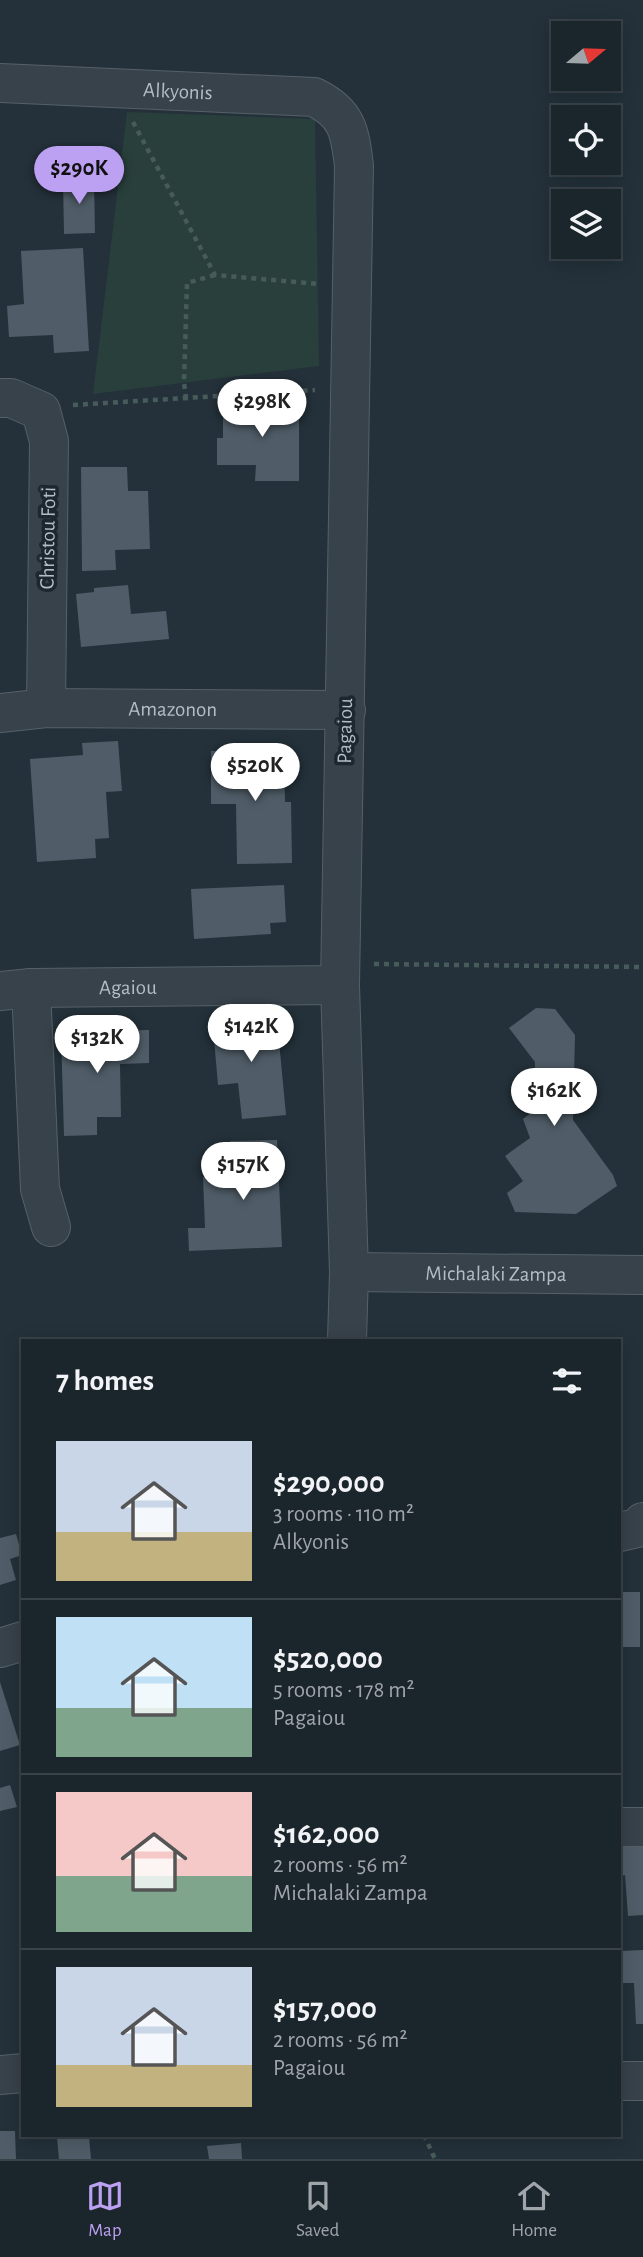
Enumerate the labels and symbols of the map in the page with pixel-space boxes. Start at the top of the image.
north arrow [551,21,621,91]
street label: Alkyonis [143,79,213,103]
pin: $290K [30,146,128,206]
pin: $298K [213,380,311,439]
street label: Christou Foti [37,487,59,589]
street label: Amazonon [128,698,217,720]
street label: Pagaiou [334,698,356,764]
pin: $520K [206,744,304,803]
street label: Agaiou [99,976,157,998]
pin: $142K [202,1004,300,1064]
pin: $132K [48,1016,146,1075]
pin: $162K [505,1068,603,1128]
pin: $157K [194,1142,292,1202]
street label: Michalaki Zampa [425,1262,567,1285]

